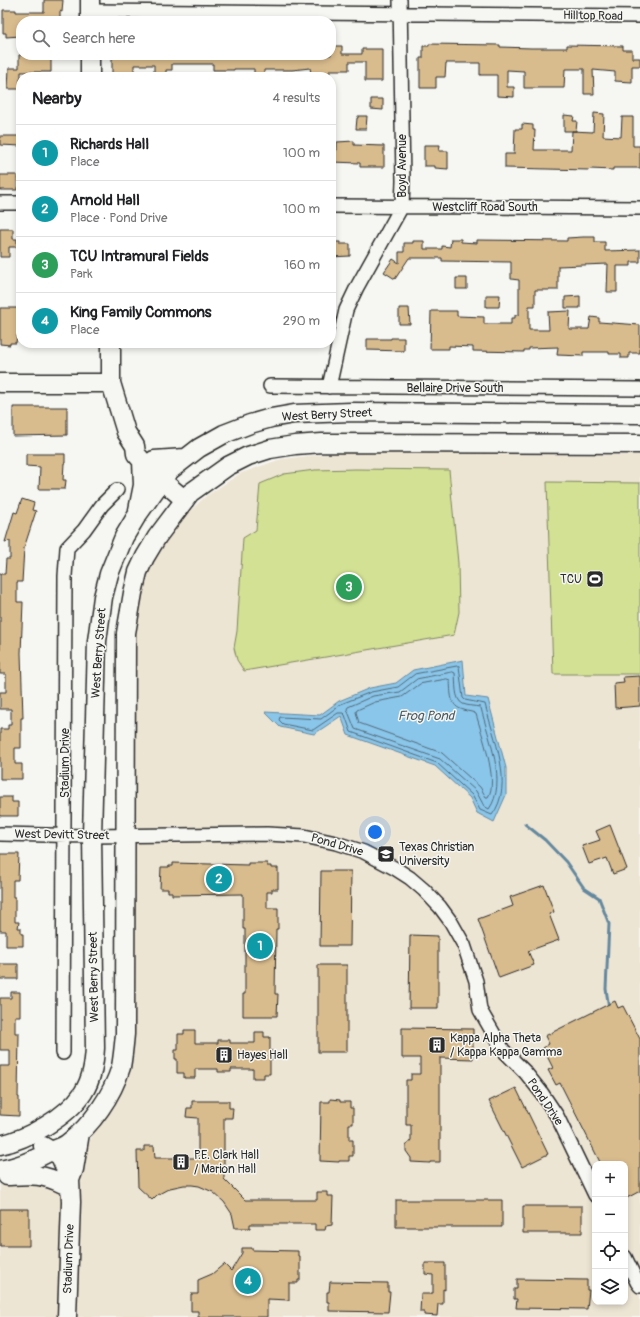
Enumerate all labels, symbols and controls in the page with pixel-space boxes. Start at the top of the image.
street label: Hilltop Road [563,8,623,24]
search box [16,16,336,60]
icon: search [30,27,52,49]
text: Search here [62,29,135,48]
text: Nearby [32,88,81,109]
text: 4 results [273,90,320,106]
street label: Boyd Avenue [395,134,410,198]
text: Richards Hall [70,135,149,154]
text: 1 [42,145,48,161]
text: 100 m [283,145,320,161]
text: Place [70,154,99,170]
text: Arnold Hall [70,191,140,210]
street label: Westcliff Road South [432,200,538,215]
text: 2 [41,201,49,217]
text: 100 m [283,201,320,217]
text: Place · Pond Drive [70,210,168,226]
text: TCU Intramural Fields [70,247,208,266]
text: 3 [41,257,49,273]
text: 160 m [284,257,320,273]
text: Park [70,266,93,282]
text: King Family Commons [70,303,211,322]
text: 4 [41,313,49,329]
text: 290 m [283,313,320,329]
text: Place [70,322,99,338]
street label: Bellaire Drive South [407,381,504,396]
street label: West Berry Street [281,405,373,425]
sports icon: TCU [585,569,605,589]
pin: 3 [336,572,362,602]
place label: TCU [560,572,582,587]
street label: West Berry Street [88,607,110,699]
water label: Frog Pond [398,708,456,724]
street label: Stadium Drive [58,728,73,798]
your location [365,822,385,842]
street label: West Devitt Street [14,827,110,843]
street label: Pond Drive [309,830,365,860]
place label: Texas Christian University [399,840,474,869]
school or university icon: Texas Christian University [376,844,396,864]
pin: 2 [206,864,232,894]
street label: West Berry Street [86,931,102,1022]
pin: 1 [247,931,273,961]
place label: Kappa Alpha Theta / Kappa Kappa Gamma [450,1031,562,1060]
building icon: Kappa Alpha Theta / Kappa Kappa Gamma [427,1035,447,1055]
building icon: Hayes Hall [214,1045,234,1065]
place label: Hayes Hall [237,1048,288,1063]
street label: Pond Drive [524,1075,566,1129]
place label: P.E. Clark Hall / Marion Hall [194,1148,259,1177]
building icon: P.E. Clark Hall / Marion Hall [171,1152,191,1172]
map controls [592,1161,628,1305]
button: + [592,1161,628,1197]
button: − [592,1197,628,1233]
street label: Stadium Drive [60,1224,78,1294]
button: locate [592,1233,628,1269]
pin: 4 [235,1266,261,1296]
button: layers [592,1269,628,1305]

